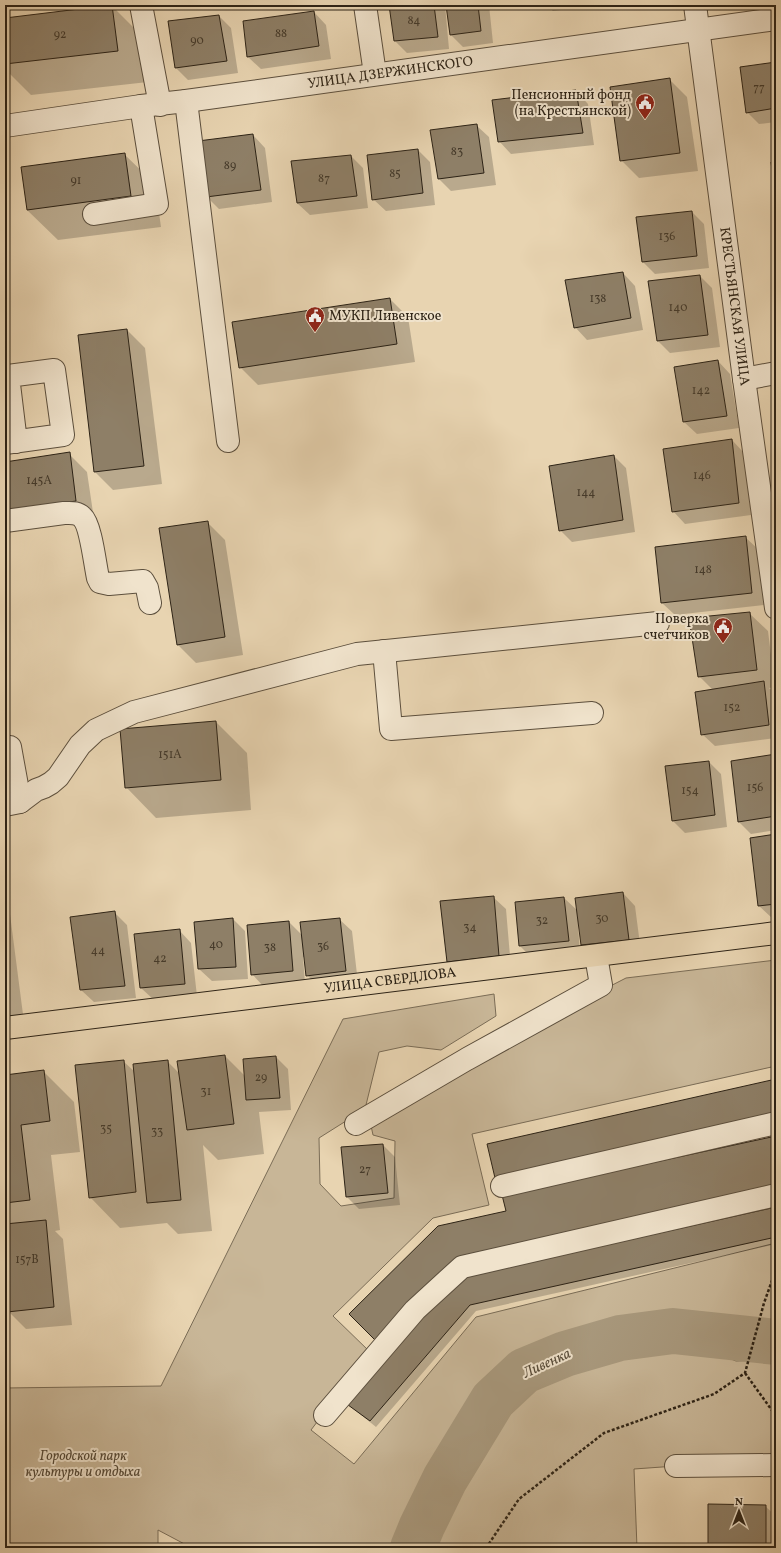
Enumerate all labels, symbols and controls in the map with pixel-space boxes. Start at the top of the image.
house number: 84 [408,13,420,29]
house number: 88 [275,26,287,42]
house number: 92 [54,27,66,43]
house number: 90 [190,33,204,49]
street label: УЛИЦА ДЗЕРЖИНСКОГО [306,52,474,93]
house number: 77 [753,80,765,96]
place label: Пенсионный фонд (на Крестьянской) [511,86,631,121]
public building icon: Пенсионный фонд (на Крестьянской) [634,92,656,120]
house number: 83 [451,144,463,160]
house number: 89 [224,158,236,174]
house number: 85 [389,166,401,182]
house number: 87 [318,171,330,187]
house number: 91 [71,173,81,189]
street label: КРЕСТЬЯНСКАЯ УЛИЦА [715,226,754,387]
house number: 136 [659,229,675,245]
house number: 138 [590,291,606,307]
house number: 140 [669,300,687,316]
public building icon: МУКП Ливенское [304,305,326,333]
place label: МУКП Ливенское [329,307,442,326]
house number: 142 [692,383,710,399]
house number: 146 [693,468,711,484]
house number: 145А [26,473,52,489]
house number: 144 [577,485,595,501]
house number: 148 [694,562,712,578]
place label: Поверка счетчиков [644,610,709,645]
public building icon: Поверка счетчиков [712,616,734,644]
house number: 152 [724,700,740,716]
house number: 151А [158,747,182,763]
house number: 156 [747,780,763,796]
house number: 154 [681,783,699,799]
house number: 30 [595,911,609,927]
house number: 32 [536,913,548,929]
house number: 34 [463,920,477,936]
house number: 40 [209,937,223,953]
house number: 36 [317,939,329,955]
house number: 38 [264,940,276,956]
house number: 44 [91,943,105,959]
house number: 42 [153,951,167,967]
street label: УЛИЦА СВЕРДЛОВА [323,963,457,998]
house number: 29 [255,1070,267,1086]
house number: 31 [201,1084,211,1100]
house number: 35 [100,1121,112,1137]
house number: 33 [151,1124,163,1140]
house number: 27 [359,1162,371,1178]
house number: 157В [15,1252,39,1268]
water label: Ливенка [519,1344,575,1385]
park label: Городской парк культуры и отдыха [26,1447,141,1482]
north arrow [719,1491,759,1531]
text: N [735,1495,743,1510]

